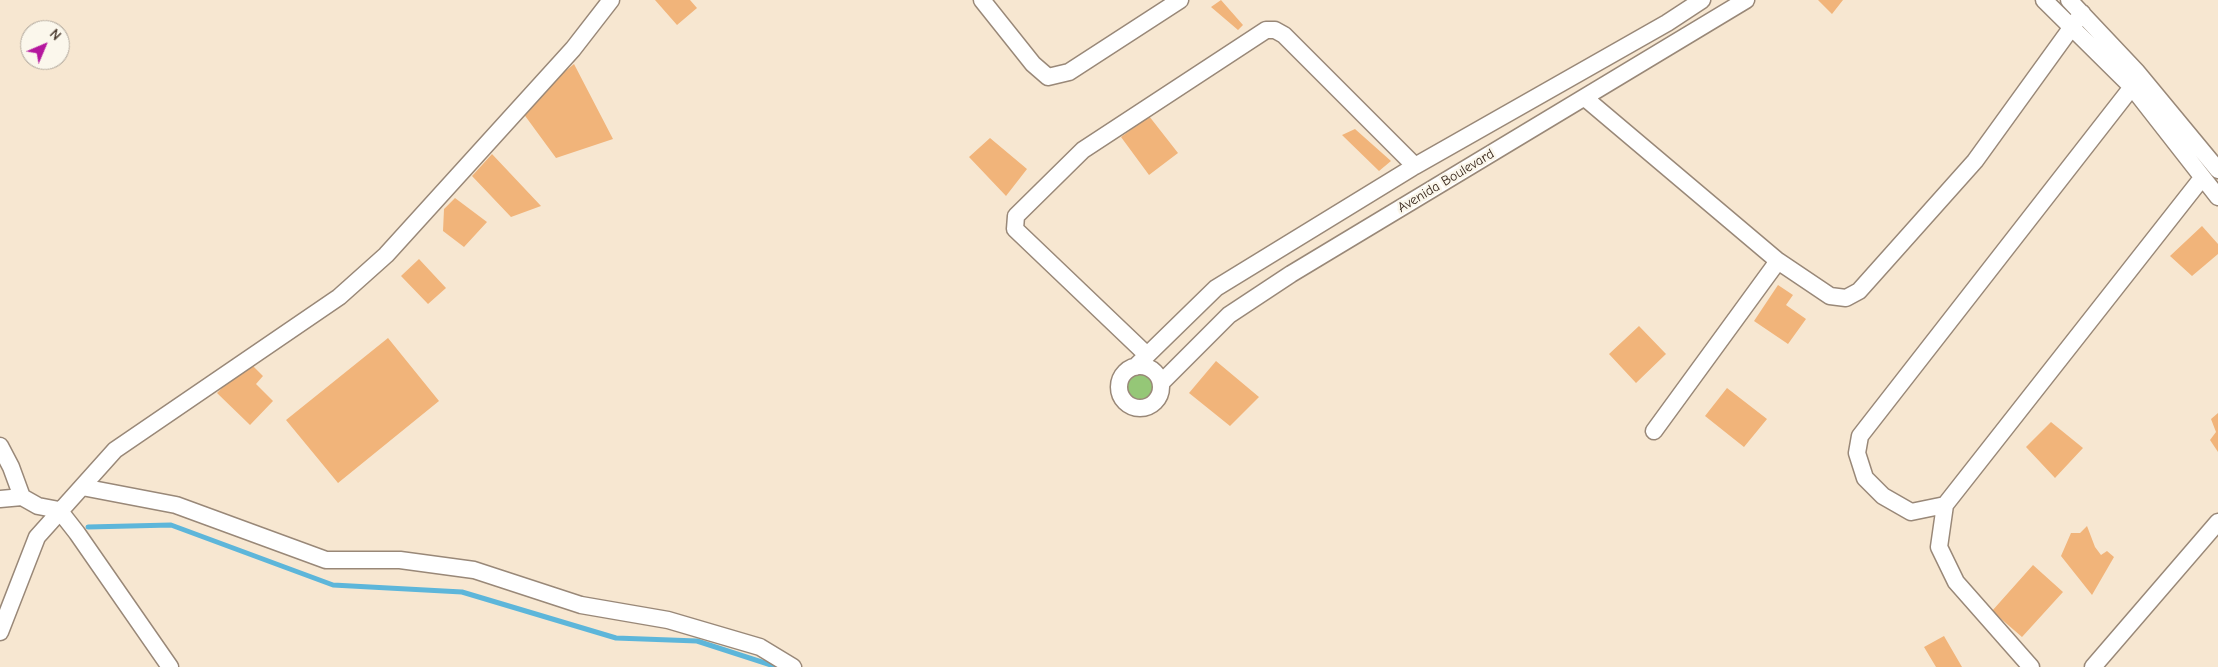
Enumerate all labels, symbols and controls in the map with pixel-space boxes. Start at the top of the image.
north arrow [20,20,70,70]
text: N [46,25,64,44]
street label: Avenida Boulevard [1395,146,1497,216]

